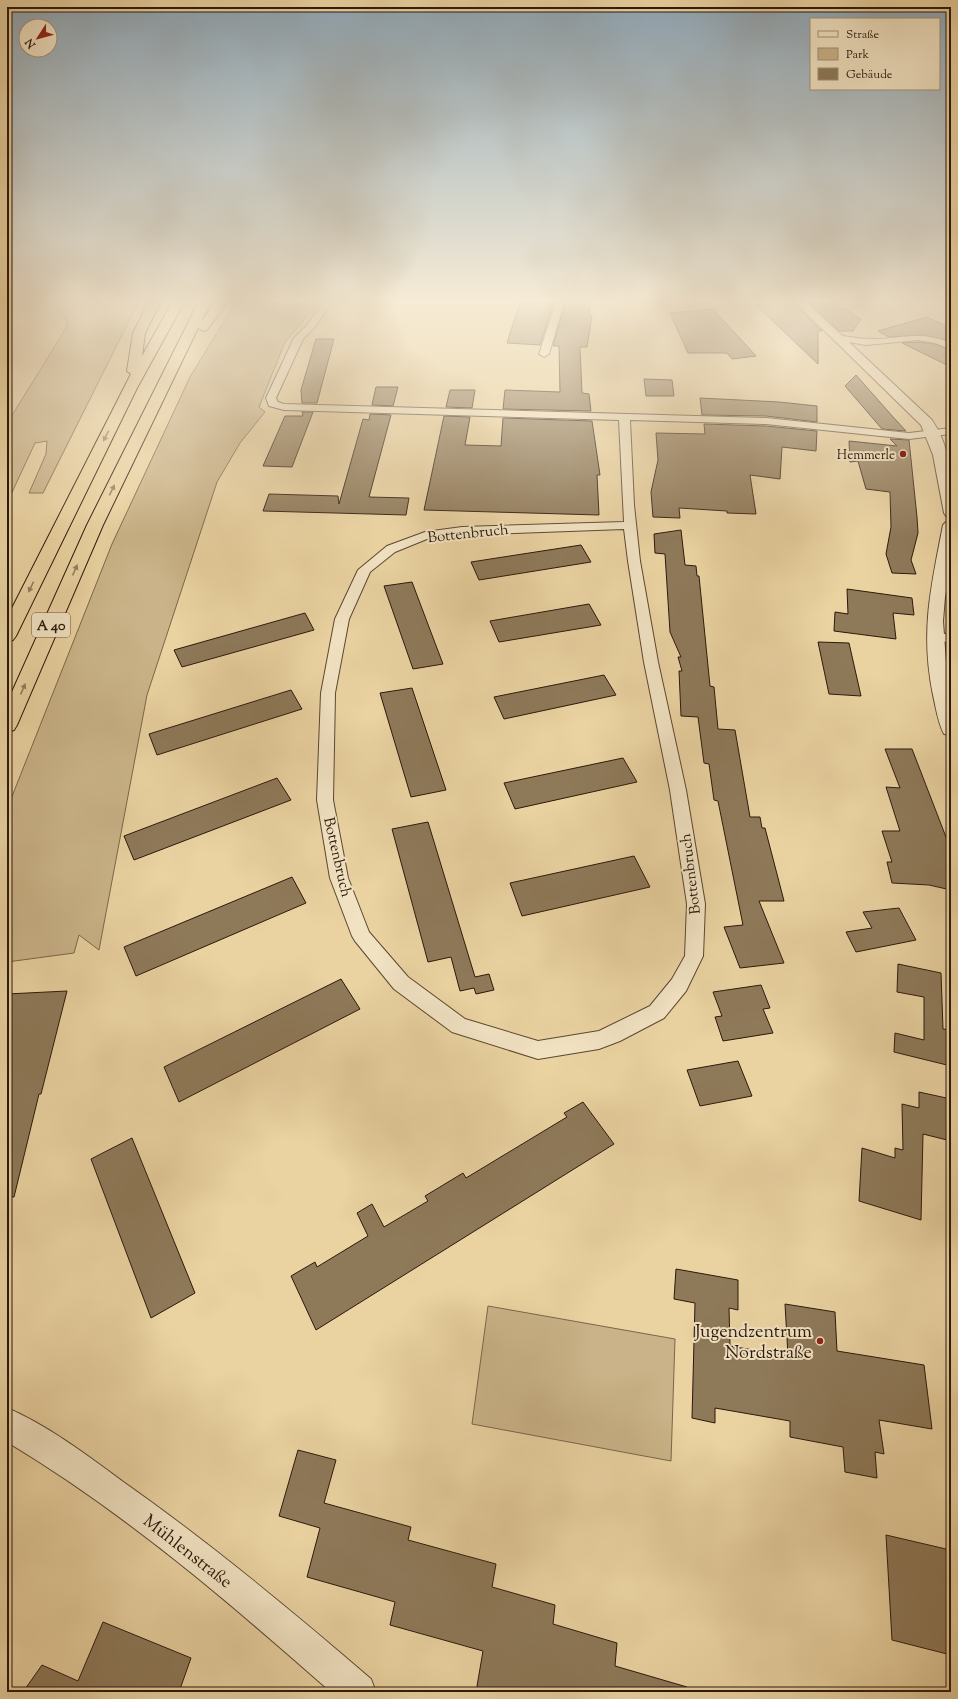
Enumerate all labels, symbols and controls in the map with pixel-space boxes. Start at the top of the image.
north arrow [18,18,58,58]
legend [810,18,940,90]
text: Straße [846,26,880,44]
text: N [22,35,40,52]
text: Park [846,46,869,64]
text: Gebäude [846,66,893,84]
one-way arrow [103,430,109,441]
place label: Hemmerle [837,447,895,465]
marker: Hemmerle [898,449,908,459]
one-way arrow [109,484,115,495]
street label: Bottenbruch [427,520,510,549]
one-way arrow [72,564,78,576]
one-way arrow [28,581,34,592]
road number: A 40 [32,613,70,637]
one-way arrow [20,683,26,695]
street label: Bottenbruch [317,815,356,900]
street label: Bottenbruch [676,832,707,916]
place label: Jugendzentrum Nordstraße [694,1320,812,1367]
marker: Jugendzentrum Nordstraße [815,1336,825,1346]
street label: Mühlenstraße [137,1509,237,1596]

